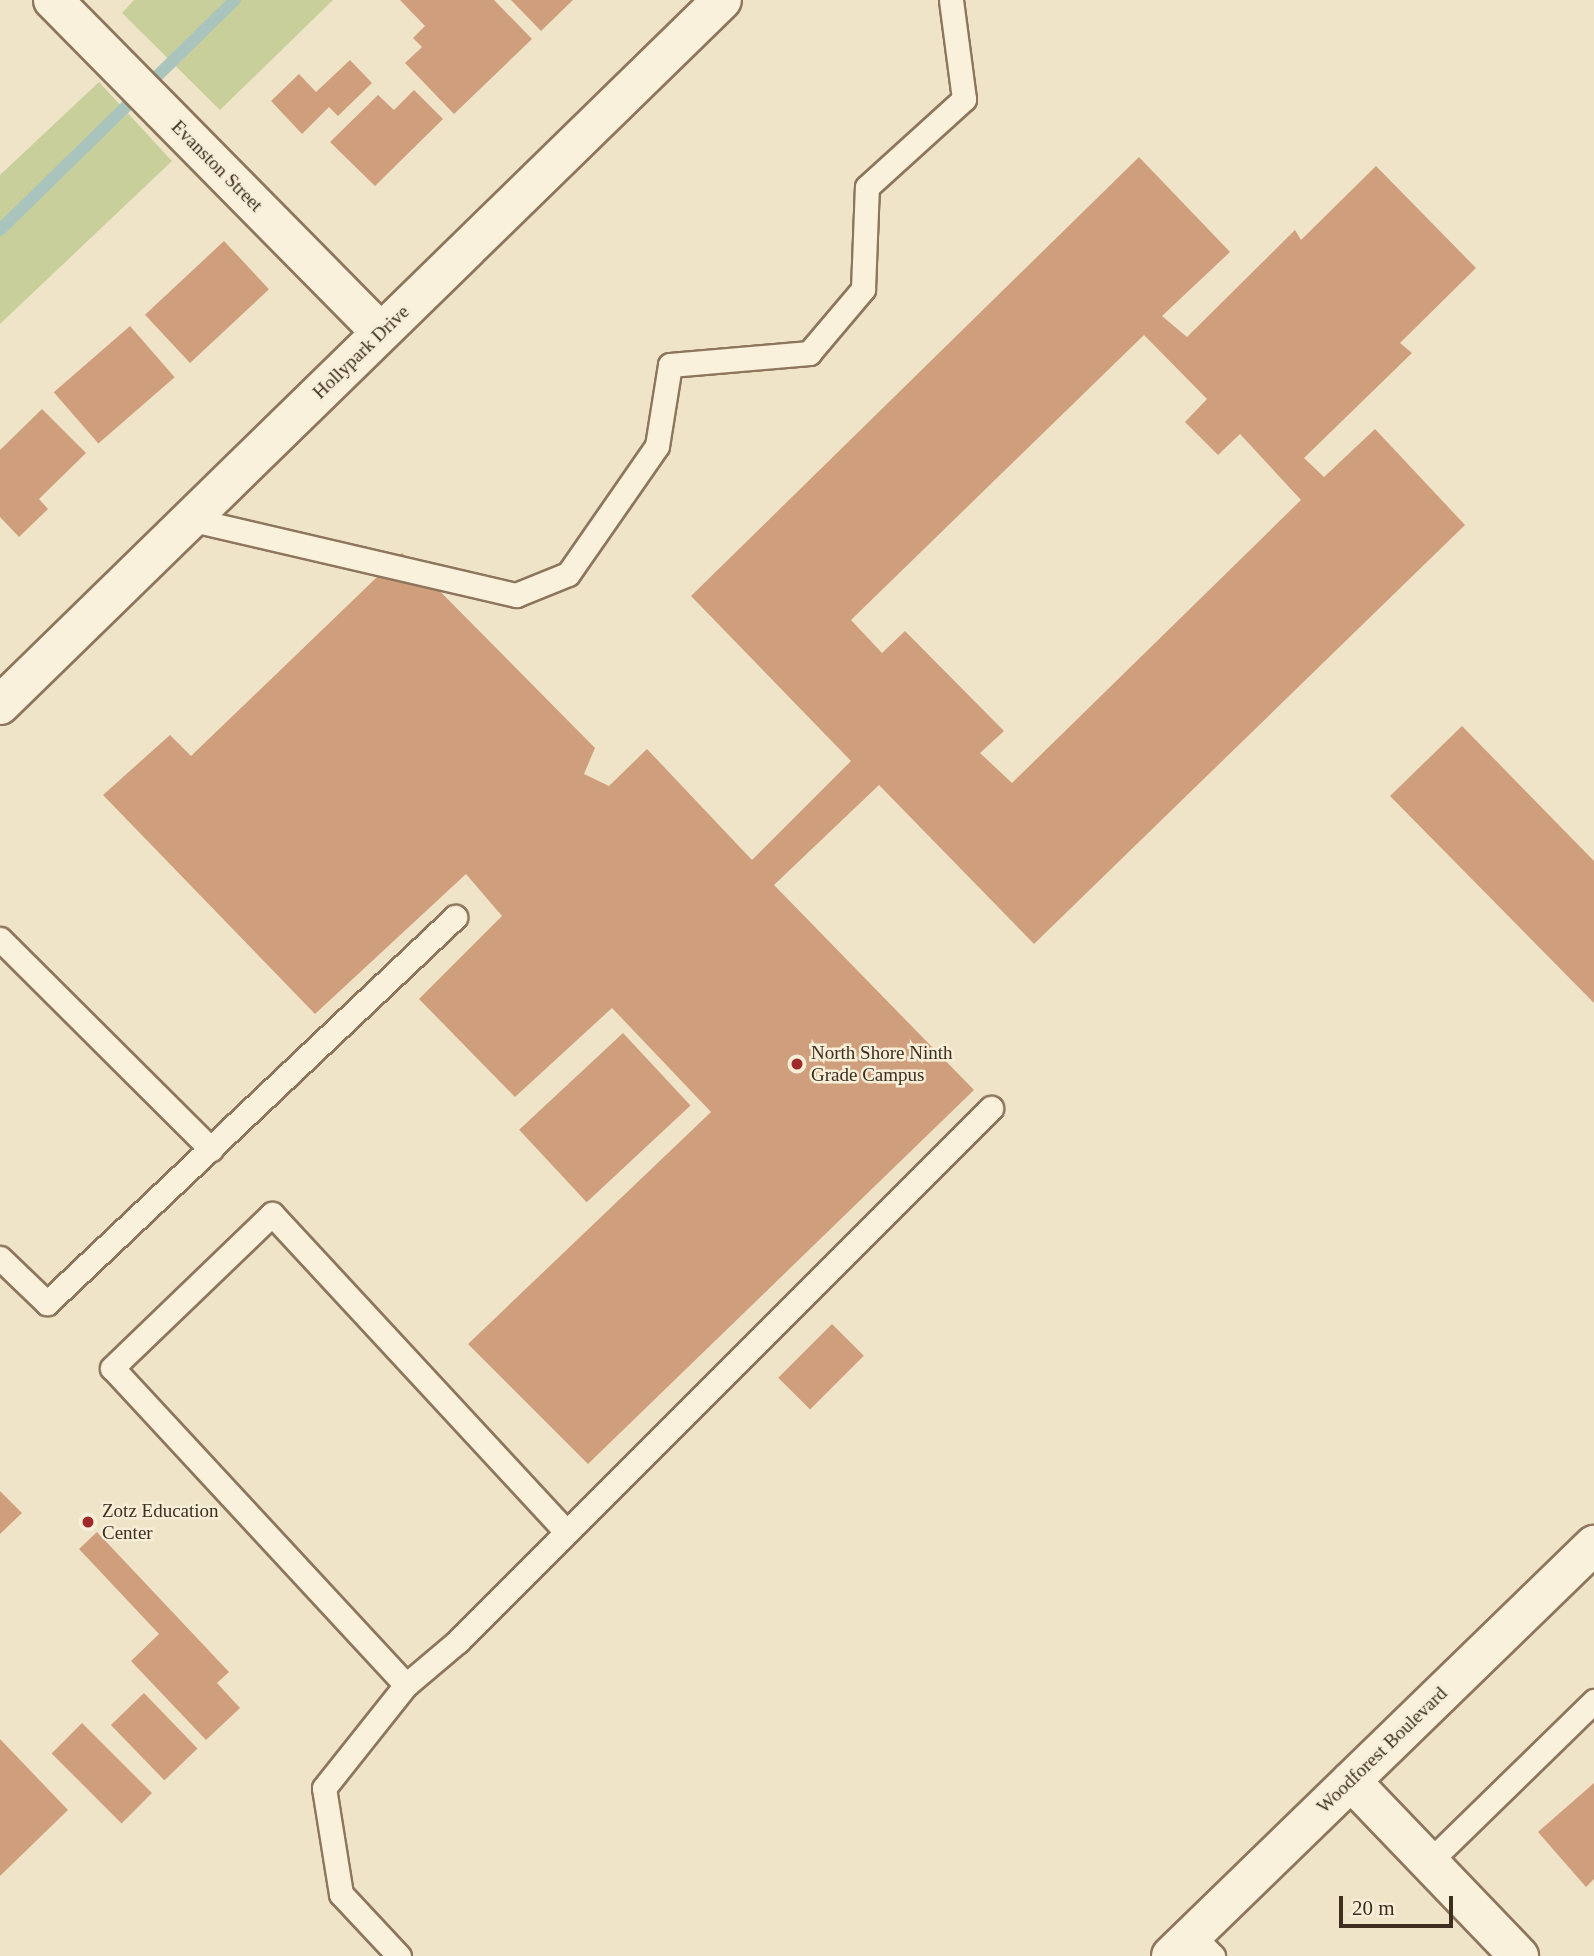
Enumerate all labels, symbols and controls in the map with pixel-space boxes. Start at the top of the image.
street label: Evanston Street [167,116,267,216]
street label: Hollypark Drive [308,300,414,404]
place label: North Shore Ninth Grade Campus [811,1042,952,1086]
marker: North Shore Ninth Grade Campus [789,1056,805,1072]
place label: Zotz Education Center [102,1500,219,1544]
marker: Zotz Education Center [80,1514,96,1530]
street label: Woodforest Boulevard [1312,1682,1452,1818]
scale bar [1342,1882,1456,1926]
text: 20 m [1352,1896,1395,1920]

